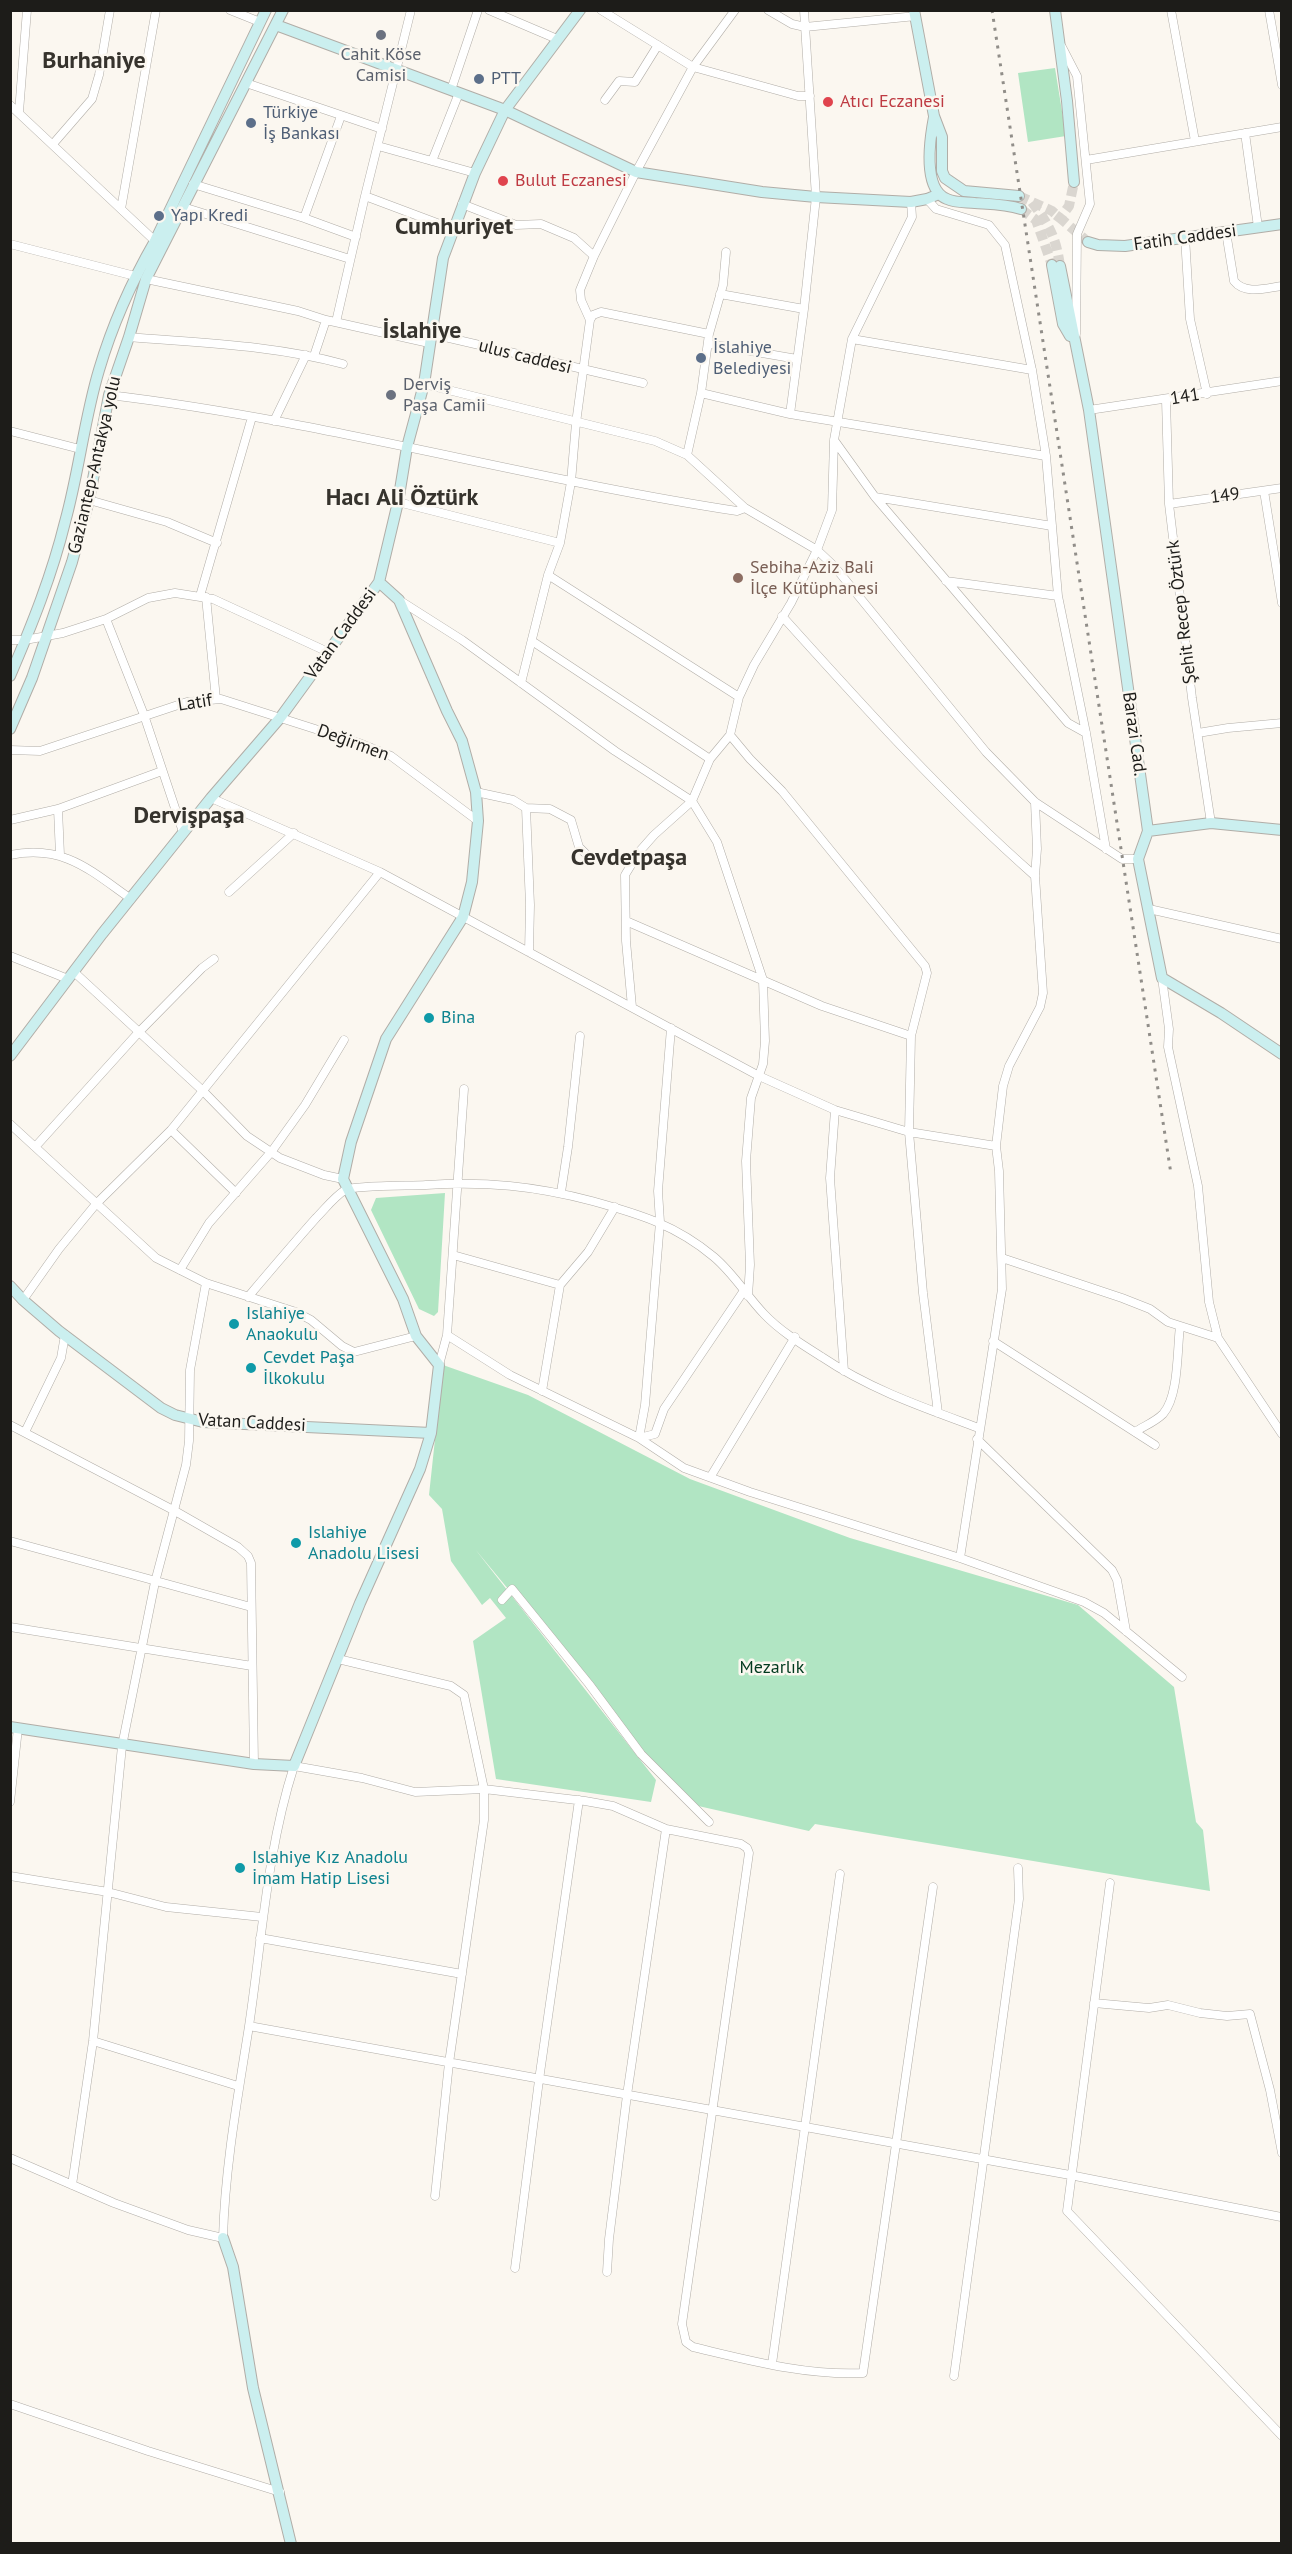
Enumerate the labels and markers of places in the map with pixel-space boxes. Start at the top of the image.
marker: Cahit Köse Camisi [374,28,388,42]
place label: Cahit Köse Camisi [341,44,421,86]
place label: PTT [491,68,521,90]
marker: PTT [472,72,486,86]
place label: Atıcı Eczanesi [840,91,945,113]
marker: Atıcı Eczanesi [821,95,835,109]
place label: Türkiye İş Bankası [263,102,340,144]
marker: Türkiye İş Bankası [244,116,258,130]
place label: Bulut Eczanesi [515,170,627,192]
marker: Bulut Eczanesi [496,174,510,188]
place label: Yapı Kredi [171,205,248,227]
marker: Yapı Kredi [152,209,166,223]
place label: İslahiye Belediyesi [713,337,791,380]
marker: İslahiye Belediyesi [694,351,708,365]
place label: Derviş Paşa Camii [403,374,486,416]
marker: Derviş Paşa Camii [384,388,398,402]
place label: Sebiha-Aziz Bali İlçe Kütüphanesi [750,557,879,600]
marker: Sebiha-Aziz Bali İlçe Kütüphanesi [731,571,745,585]
place label: Bina [441,1007,475,1029]
marker: Bina [422,1011,436,1025]
place label: Islahiye Anaokulu [246,1303,318,1346]
marker: Islahiye Anaokulu [227,1317,241,1331]
place label: Cevdet Paşa İlkokulu [263,1347,355,1390]
marker: Cevdet Paşa İlkokulu [244,1361,258,1375]
place label: Islahiye Anadolu Lisesi [308,1522,420,1564]
marker: Islahiye Anadolu Lisesi [289,1536,303,1550]
place label: Islahiye Kız Anadolu İmam Hatip Lisesi [252,1847,408,1890]
marker: Islahiye Kız Anadolu İmam Hatip Lisesi [233,1861,247,1875]

